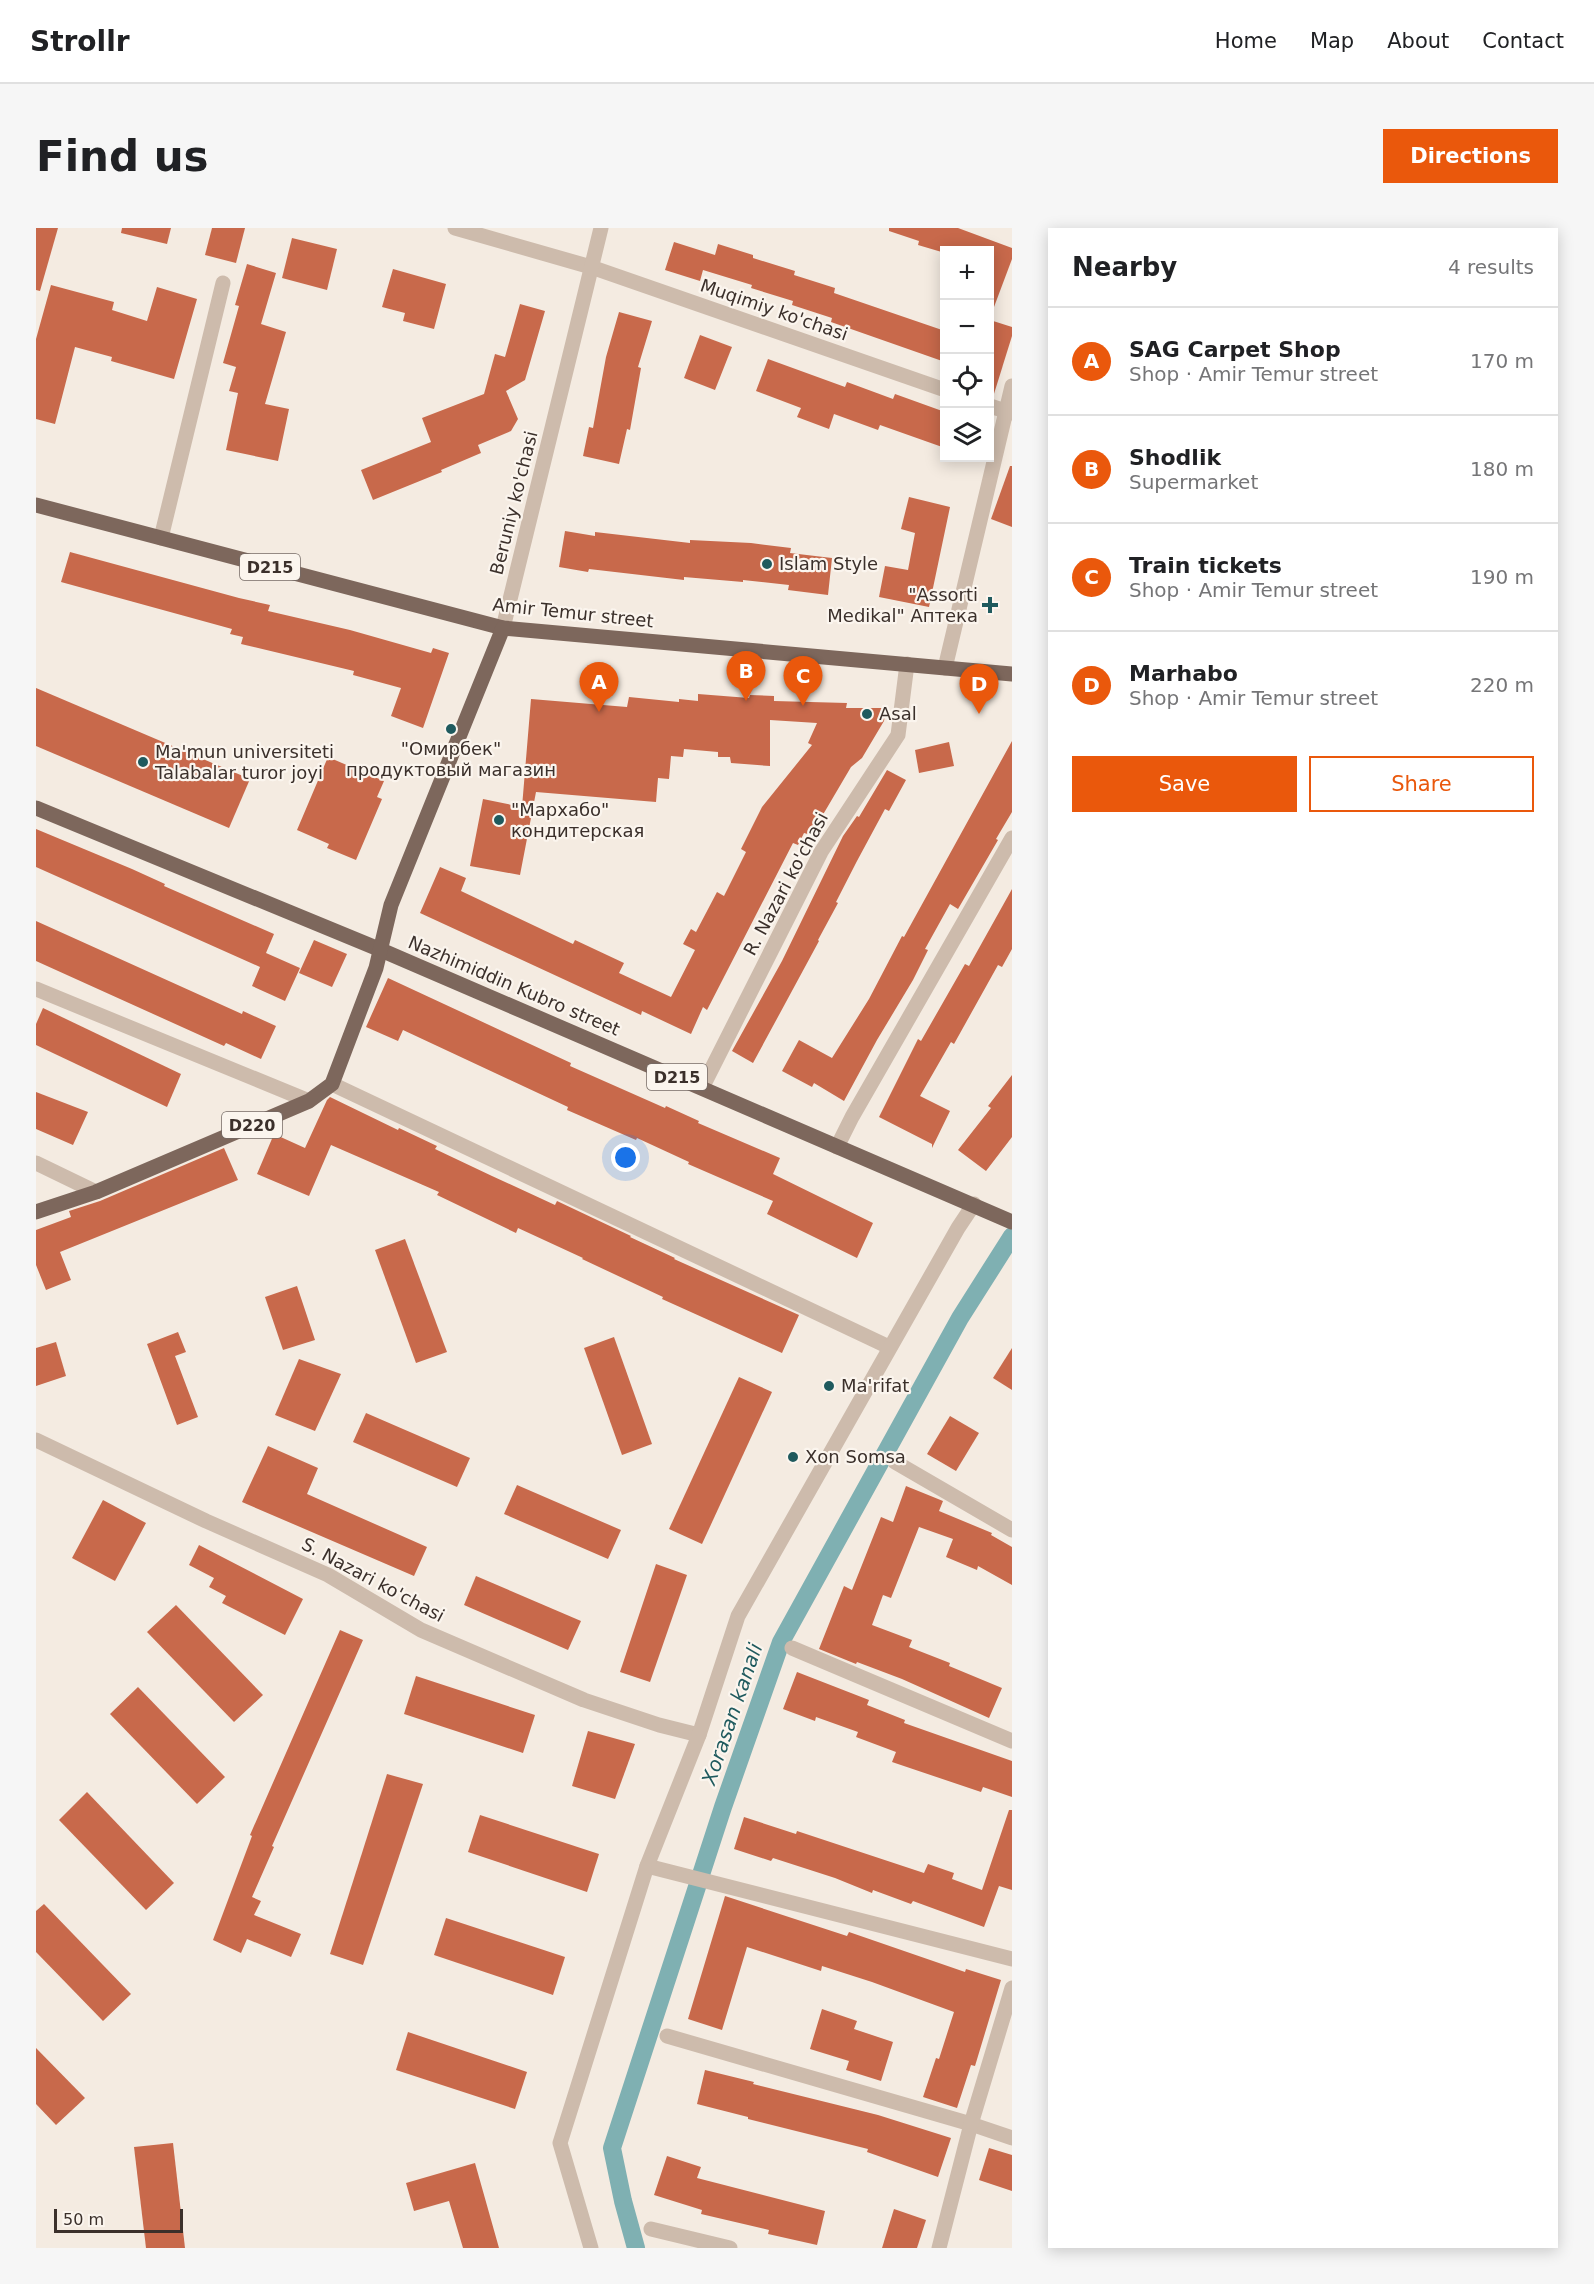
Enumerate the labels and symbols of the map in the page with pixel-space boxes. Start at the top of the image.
street label: Muqimiy ko'chasi [698,274,851,345]
street label: Beruniy ko'chasi [485,429,542,577]
place label: Islam Style [779,553,878,574]
road number: D215 [240,554,300,580]
marker: Islam Style [760,557,774,571]
place label: "Assorti Medikal" Аптека [827,584,978,626]
street label: Amir Temur street [492,594,655,631]
marker: "Assorti Medikal" Аптека [983,598,997,612]
pin: B [726,652,766,701]
pin: C [784,656,822,706]
pin: A [580,662,618,712]
pin: D [960,664,998,714]
place label: Asal [879,703,917,724]
marker: Asal [860,707,874,721]
marker: "Омирбек" продуктовый магазин [444,722,458,736]
place label: "Омирбек" продуктовый магазин [346,738,556,780]
place label: Ma'mun universiteti Talabalar turor joyi [154,741,334,783]
marker: Ma'mun universiteti Talabalar turor joyi [136,755,150,769]
place label: "Мархабо" кондитерская [511,799,644,841]
street label: R. Nazari ko'chasi [739,809,832,959]
marker: "Мархабо" кондитерская [492,813,506,827]
street label: Nazhimiddin Kubro street [405,931,623,1040]
road number: D215 [647,1064,707,1090]
road number: D220 [222,1112,282,1138]
your location [611,1143,640,1172]
place label: Ma'rifat [841,1375,909,1396]
marker: Ma'rifat [822,1379,836,1393]
place label: Xon Somsa [805,1446,906,1467]
marker: Xon Somsa [786,1450,800,1464]
street label: S. Nazari ko'chasi [298,1533,448,1626]
water label: Xorasan kanali [696,1640,768,1789]
scale bar [54,2206,183,2234]

